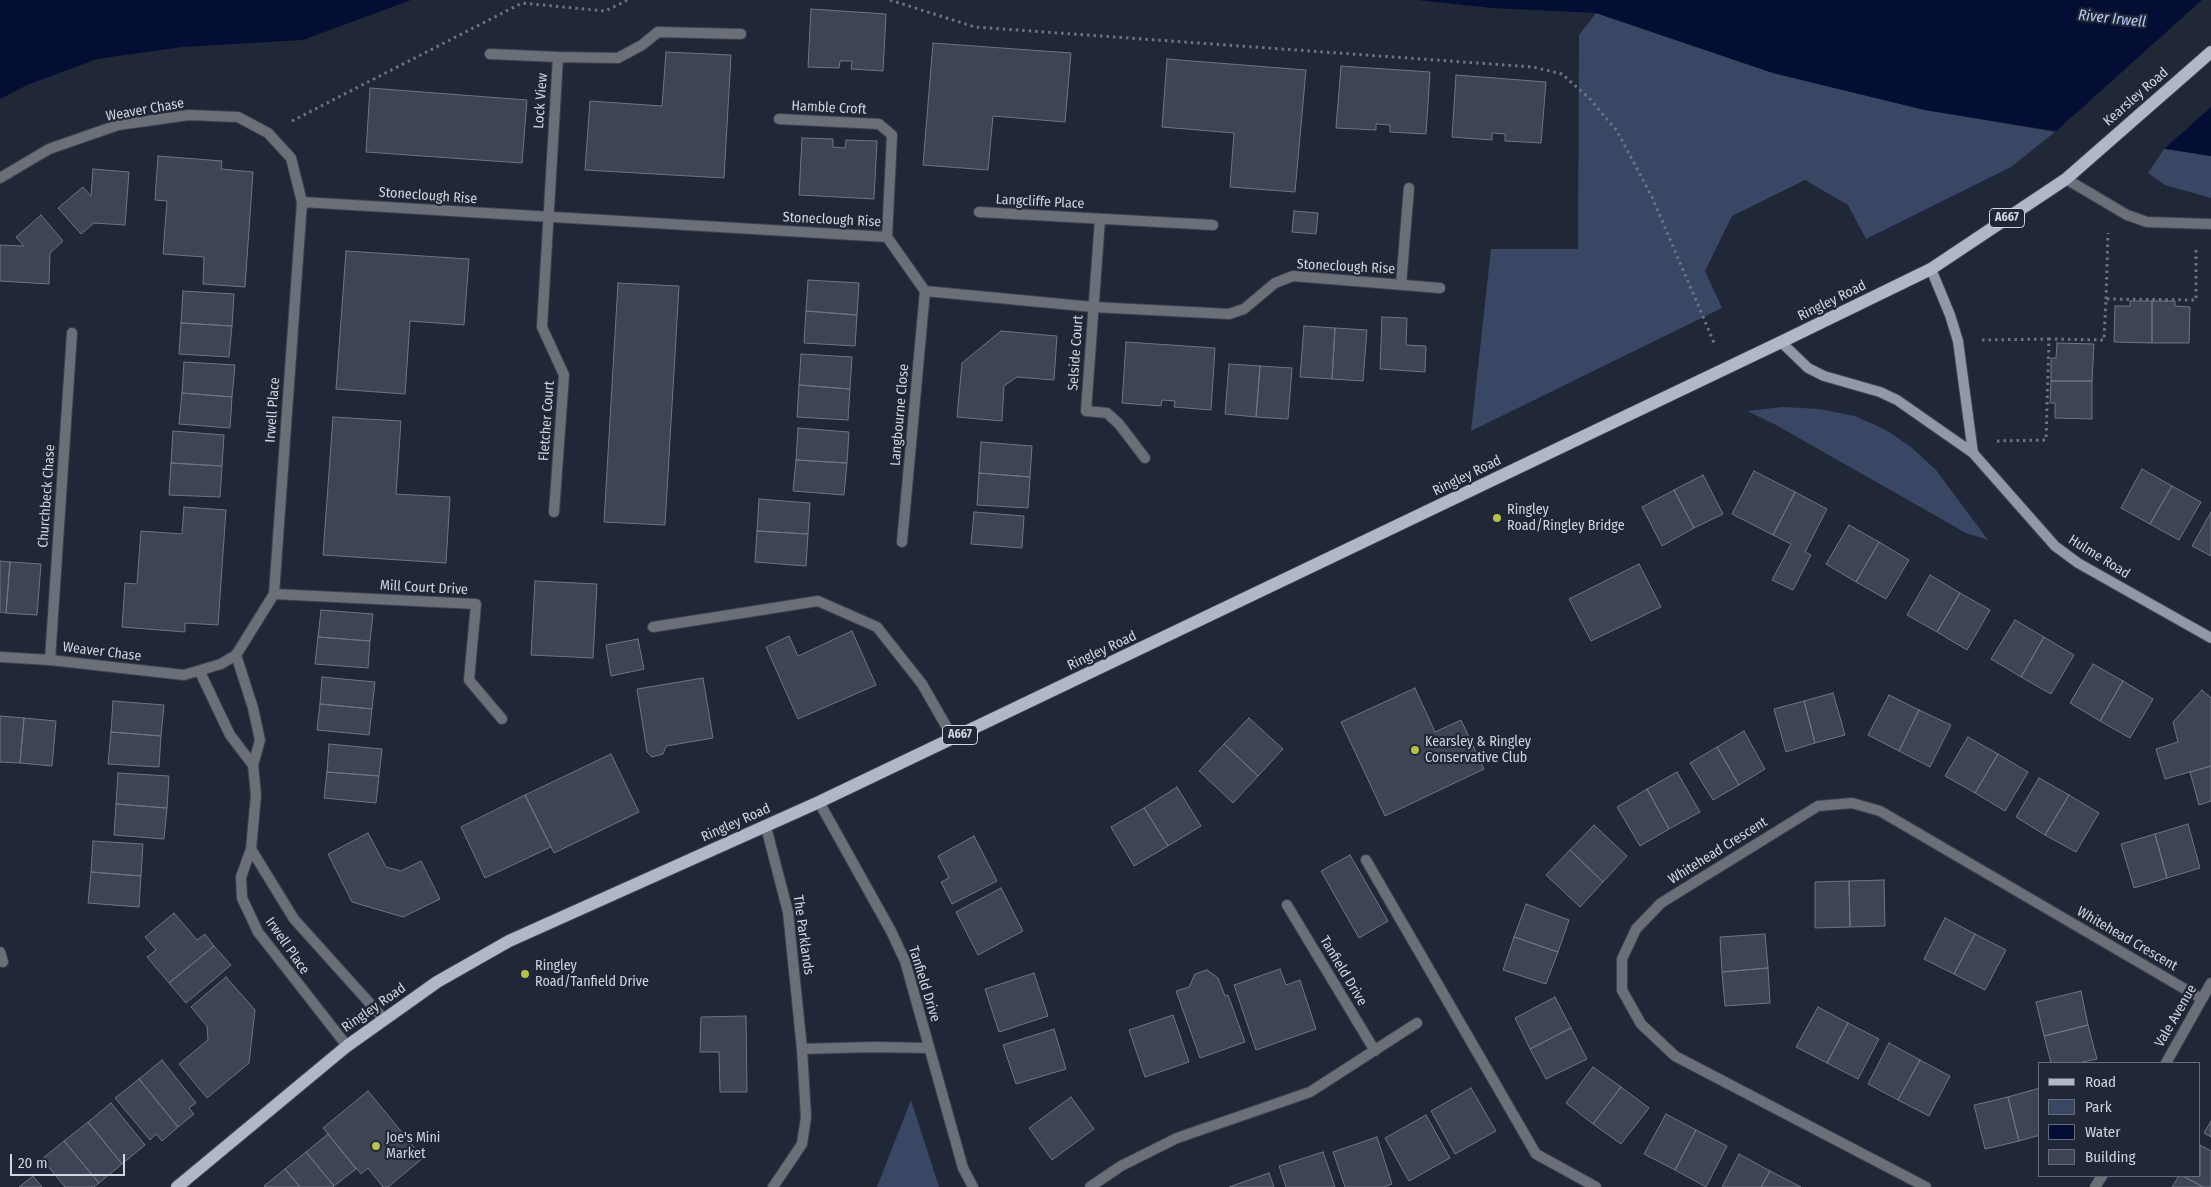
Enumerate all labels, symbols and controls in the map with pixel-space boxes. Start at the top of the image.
water label: River Irwell [2077,6,2147,32]
street label: Kearsley Road [2100,64,2172,130]
street label: Lock View [531,73,551,129]
street label: Weaver Chase [105,95,185,125]
street label: Hamble Croft [791,98,867,118]
street label: Stoneclough Rise [378,184,478,208]
street label: Langcliffe Place [995,191,1085,213]
road number: A667 [1990,208,2024,228]
street label: Stoneclough Rise [782,209,882,231]
street label: Stoneclough Rise [1296,256,1396,278]
street label: Ringley Road [1795,277,1869,325]
street label: Selside Court [1065,315,1087,391]
street label: Langbourne Close [887,363,913,467]
street label: Irwell Place [262,377,284,443]
street label: Fletcher Court [536,380,558,462]
street label: Churchbeck Chase [35,444,59,548]
street label: Ringley Road [1430,452,1504,500]
place label: Ringley Road/Ringley Bridge [1507,502,1625,534]
marker: Ringley Road/Ringley Bridge [1491,512,1503,524]
street label: Hulme Road [2065,531,2133,583]
street label: Mill Court Drive [380,577,468,599]
street label: Ringley Road [1065,628,1139,674]
street label: Weaver Chase [62,639,142,665]
road number: A667 [942,726,978,744]
place label: Kearsley & Ringley Conservative Club [1425,734,1531,766]
marker: Kearsley & Ringley Conservative Club [1409,744,1421,756]
street label: Ringley Road [699,800,773,846]
street label: Whitehead Crescent [1665,814,1771,888]
street label: The Parklands [789,894,817,976]
street label: Whitehead Crescent [2074,903,2180,975]
street label: Irwell Place [261,914,313,978]
street label: Tanfield Drive [1316,933,1370,1009]
street label: Tanfield Drive [905,944,943,1024]
place label: Ringley Road/Tanfield Drive [535,958,649,990]
marker: Ringley Road/Tanfield Drive [519,968,531,980]
street label: Ringley Road [339,980,409,1036]
street label: Vale Avenue [2151,982,2201,1050]
legend [2038,1062,2201,1177]
text: Road [2085,1073,2116,1091]
text: Park [2085,1098,2112,1116]
text: Water [2085,1123,2120,1141]
place label: Joe's Mini Market [386,1130,440,1162]
marker: Joe's Mini Market [370,1140,382,1152]
scale bar [12,1144,128,1176]
text: Building [2085,1148,2136,1166]
text: 20 m [18,1154,48,1172]

